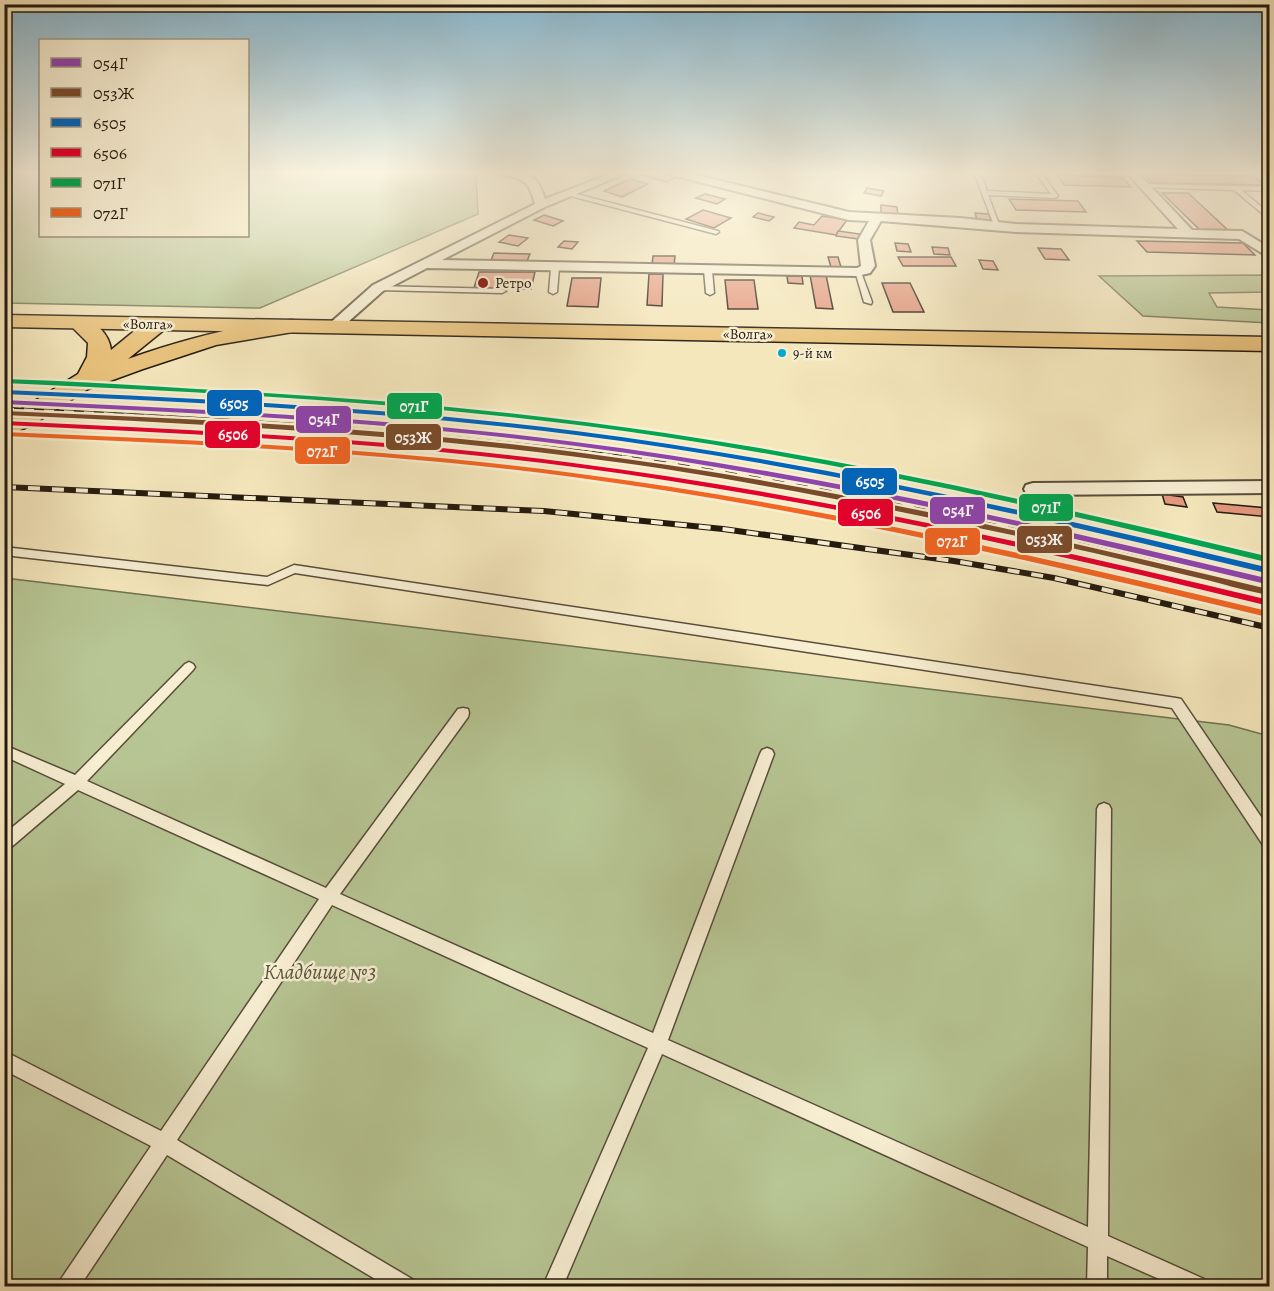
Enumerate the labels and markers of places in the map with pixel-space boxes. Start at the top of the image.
place label: Ретро [495,273,532,293]
marker: Ретро [476,276,490,290]
place label: 9-й км [793,344,832,363]
marker: 9-й км [776,347,788,359]

